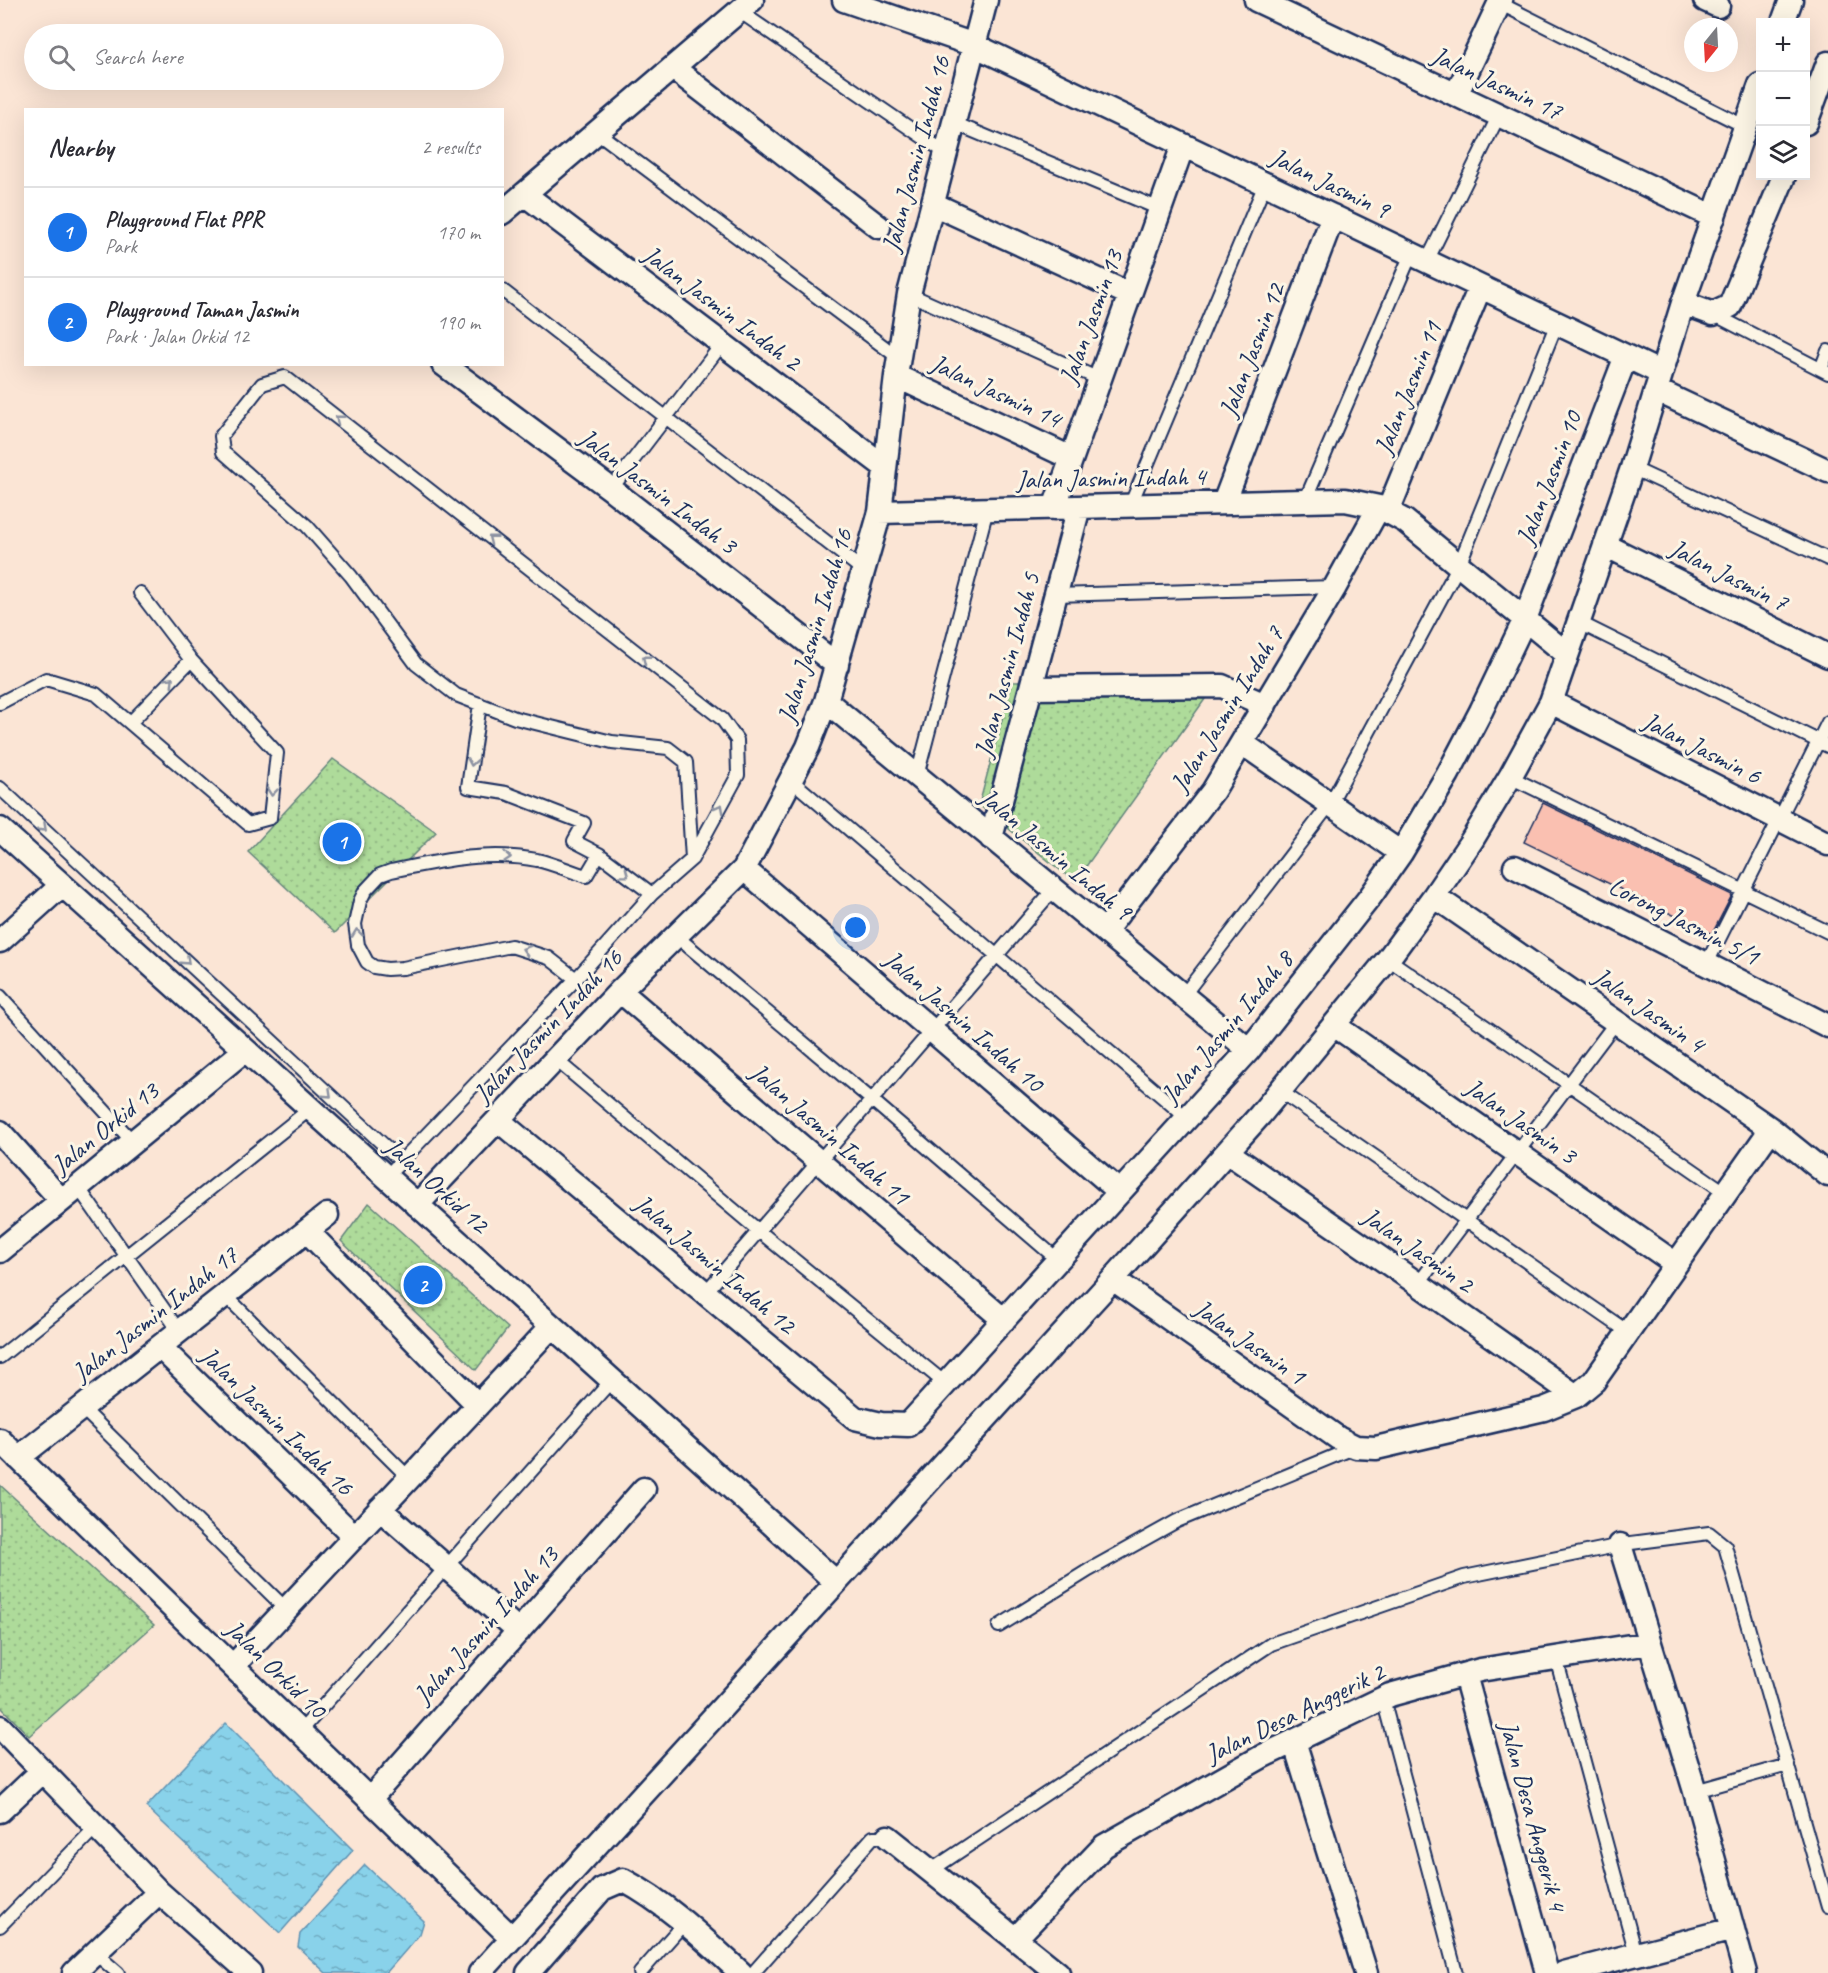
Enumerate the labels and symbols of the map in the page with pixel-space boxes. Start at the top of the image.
north arrow [1684,18,1738,72]
street label: Jalan Jasmin 17 [1425,38,1569,128]
street label: Jalan Jasmin Indah 16 [874,51,958,257]
street label: Jalan Jasmin 9 [1263,139,1397,227]
street label: Jalan Jasmin Indah 2 [635,237,809,380]
street label: Jalan Jasmin 13 [1051,243,1131,390]
street label: Jalan Jasmin 12 [1211,277,1293,423]
street label: Jalan Jasmin 11 [1366,316,1450,461]
street label: Jalan Jasmin 14 [924,346,1069,437]
street label: Jalan Jasmin 10 [1508,405,1590,551]
one-way arrow [334,415,345,426]
street label: Jalan Jasmin Indah 3 [571,420,745,563]
street label: Jalan Jasmin Indah 4 [1014,460,1208,496]
street label: Jalan Jasmin Indah 16 [769,524,861,729]
street label: Jalan Jasmin 7 [1662,530,1795,619]
one-way arrow [488,536,499,547]
street label: Jalan Jasmin Indah 5 [966,568,1048,763]
street label: Jalan Jasmin Indah 7 [1162,619,1292,800]
one-way arrow [641,656,652,667]
one-way arrow [163,678,174,689]
street label: Jalan Jasmin 6 [1635,703,1768,792]
one-way arrow [466,758,478,767]
street label: Jalan Jasmin Indah 9 [971,779,1141,929]
one-way arrow [267,787,279,797]
one-way arrow [713,804,724,814]
pin: 1 [322,820,362,864]
one-way arrow [36,821,47,832]
one-way arrow [503,850,512,863]
one-way arrow [619,867,630,878]
street label: Lorong Jasmin 5/1 [1603,869,1766,974]
your location [841,913,870,942]
one-way arrow [351,928,363,937]
street label: Jalan Jasmin Indah 16 [465,941,631,1111]
street label: Jalan Jasmin Indah 10 [876,941,1052,1101]
street label: Jalan Jasmin Indah 8 [1152,942,1302,1112]
one-way arrow [521,945,532,958]
one-way arrow [178,953,189,964]
street label: Jalan Jasmin 4 [1585,958,1713,1062]
street label: Jalan Jasmin Indah 11 [742,1054,918,1213]
street label: Jalan Jasmin 3 [1457,1069,1585,1173]
street label: Jalan Orkid 13 [43,1073,167,1182]
one-way arrow [321,1086,332,1097]
street label: Jalan Orkid 12 [377,1128,497,1242]
street label: Jalan Jasmin Indah 12 [626,1185,804,1343]
street label: Jalan Jasmin 2 [1354,1198,1482,1302]
street label: Jalan Jasmin Indah 17 [64,1238,245,1390]
pin: 2 [404,1262,442,1308]
street label: Jalan Jasmin 1 [1186,1290,1313,1393]
street label: Jalan Jasmin Indah 16 [192,1338,362,1504]
street label: Jalan Jasmin Indah 13 [405,1538,567,1712]
street label: Jalan Orkid 10 [217,1611,335,1727]
street label: Jalan Desa Anggerik 2 [1198,1654,1392,1771]
street label: Jalan Desa Anggerik 4 [1491,1716,1575,1917]

